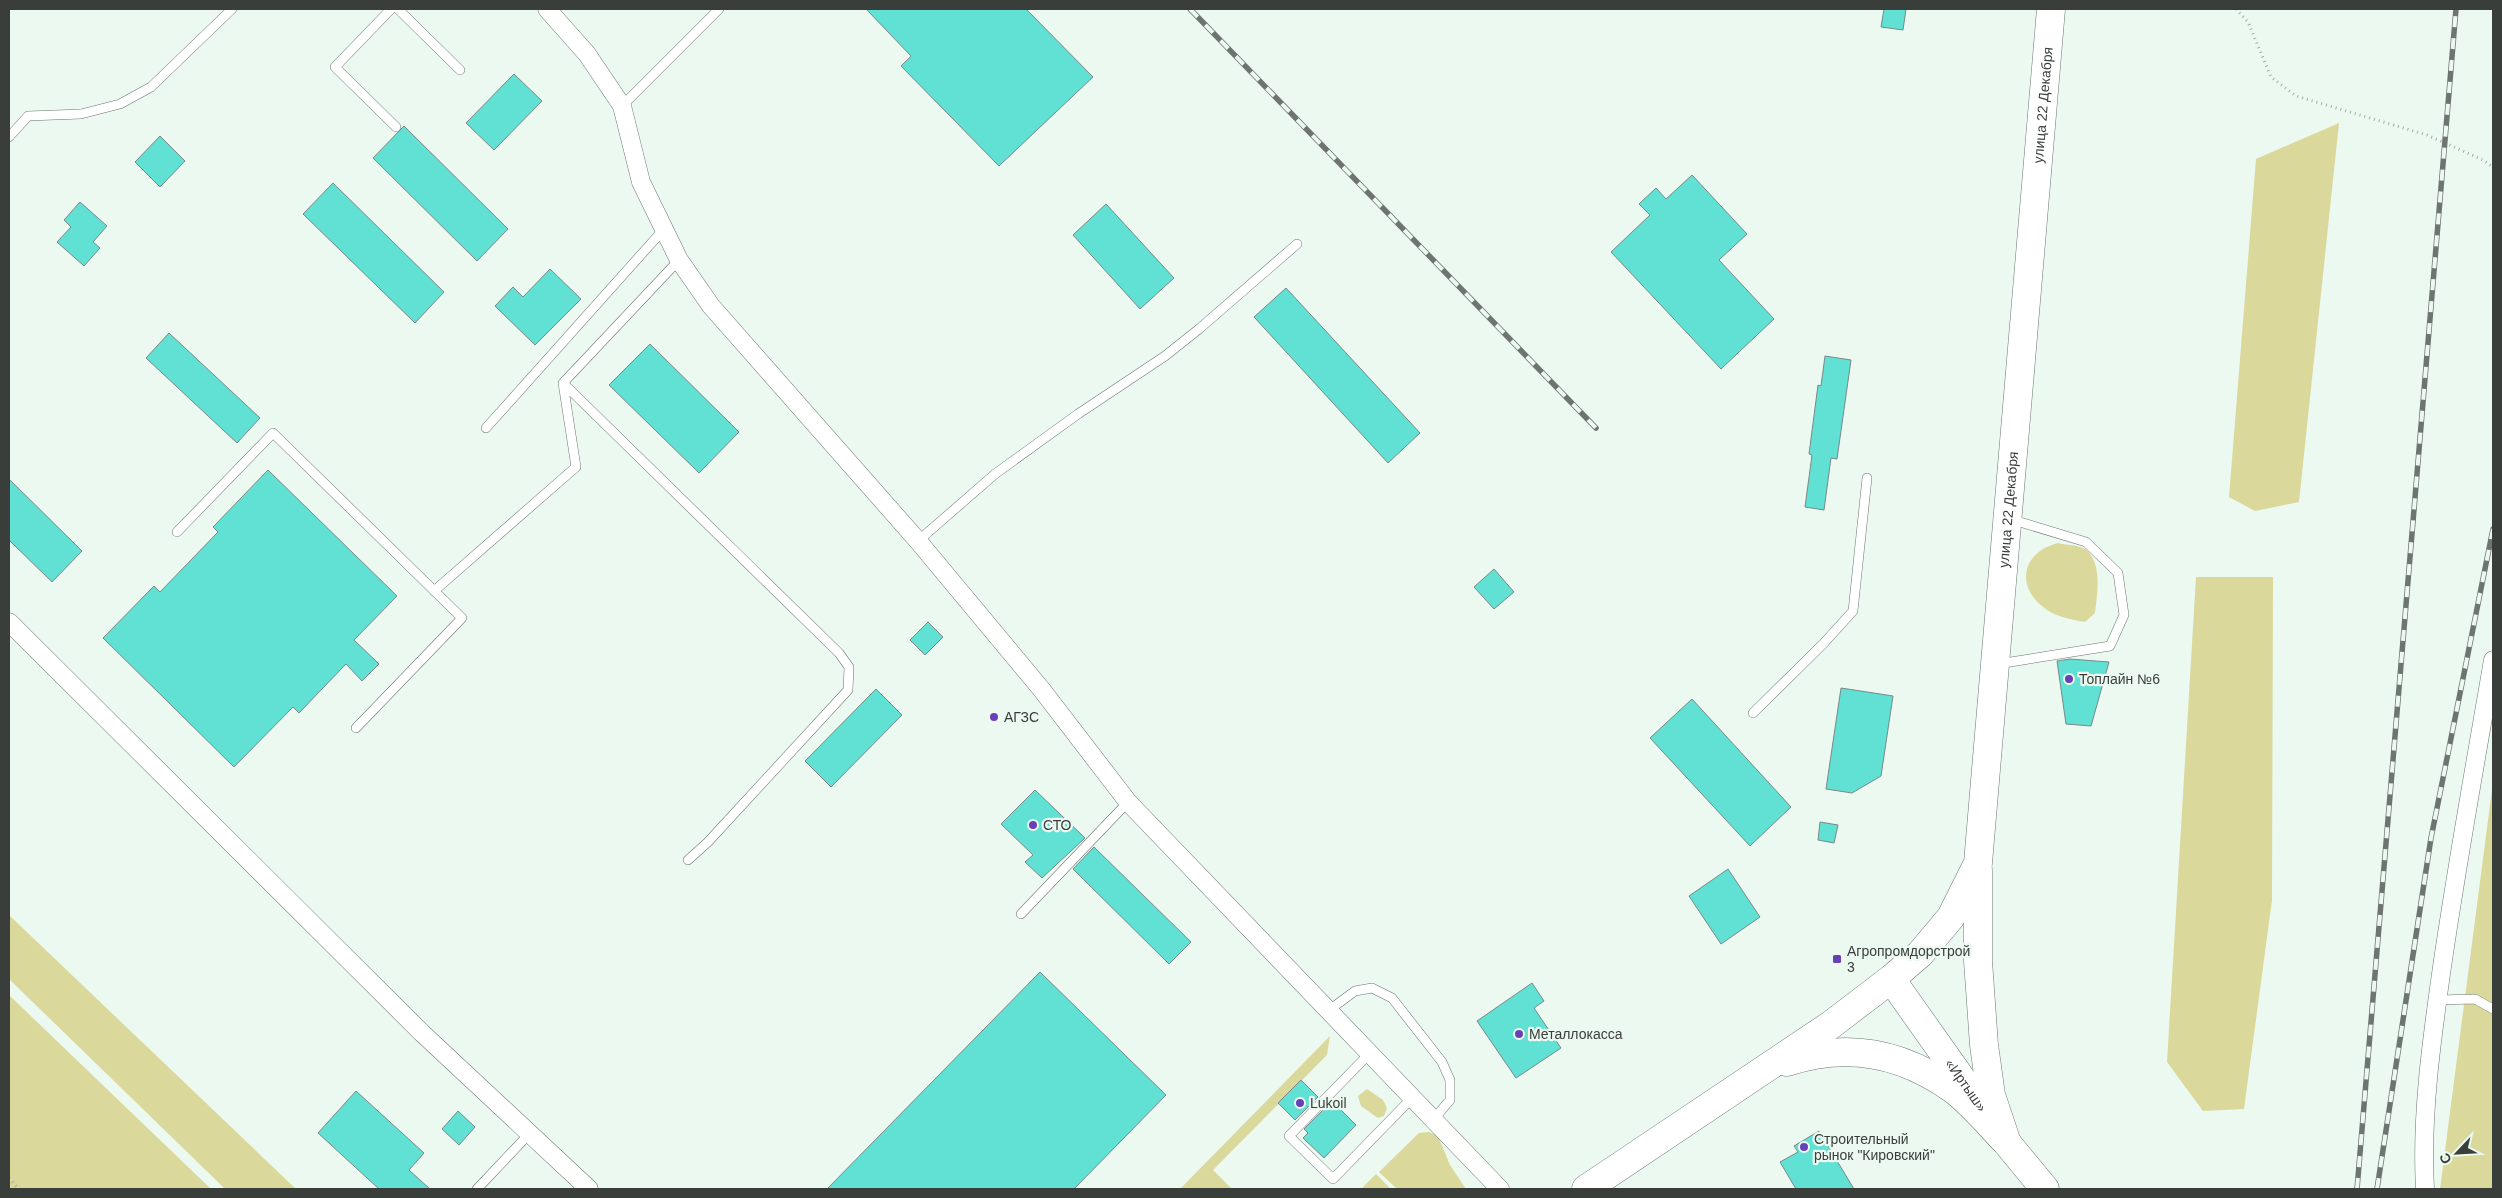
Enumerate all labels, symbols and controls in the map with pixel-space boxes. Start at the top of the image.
street label: улица 22 Декабря [2030,46,2056,164]
street label: улица 22 Декабря [1995,451,2021,568]
place label: Топлайн №6 [2079,671,2160,687]
marker: Топлайн №6 [2063,673,2075,685]
place label: АГЗС [1004,709,1039,725]
marker: АГЗС [988,711,1000,723]
place label: СТО [1043,817,1072,833]
marker: СТО [1027,819,1039,831]
place label: Агропромдорстрой 3 [1847,943,1970,975]
marker: Агропромдорстрой 3 [1831,953,1843,965]
place label: Металлокасса [1529,1026,1623,1042]
marker: Металлокасса [1513,1028,1525,1040]
street label: «Иртыш» [1942,1056,1990,1115]
place label: Lukoil [1310,1095,1347,1111]
marker: Lukoil [1294,1097,1306,1109]
north arrow [2432,1128,2482,1178]
place label: Строительный рынок "Кировский" [1814,1131,1935,1163]
marker: Строительный рынок "Кировский" [1798,1141,1810,1153]
text: С [2436,1151,2455,1166]

